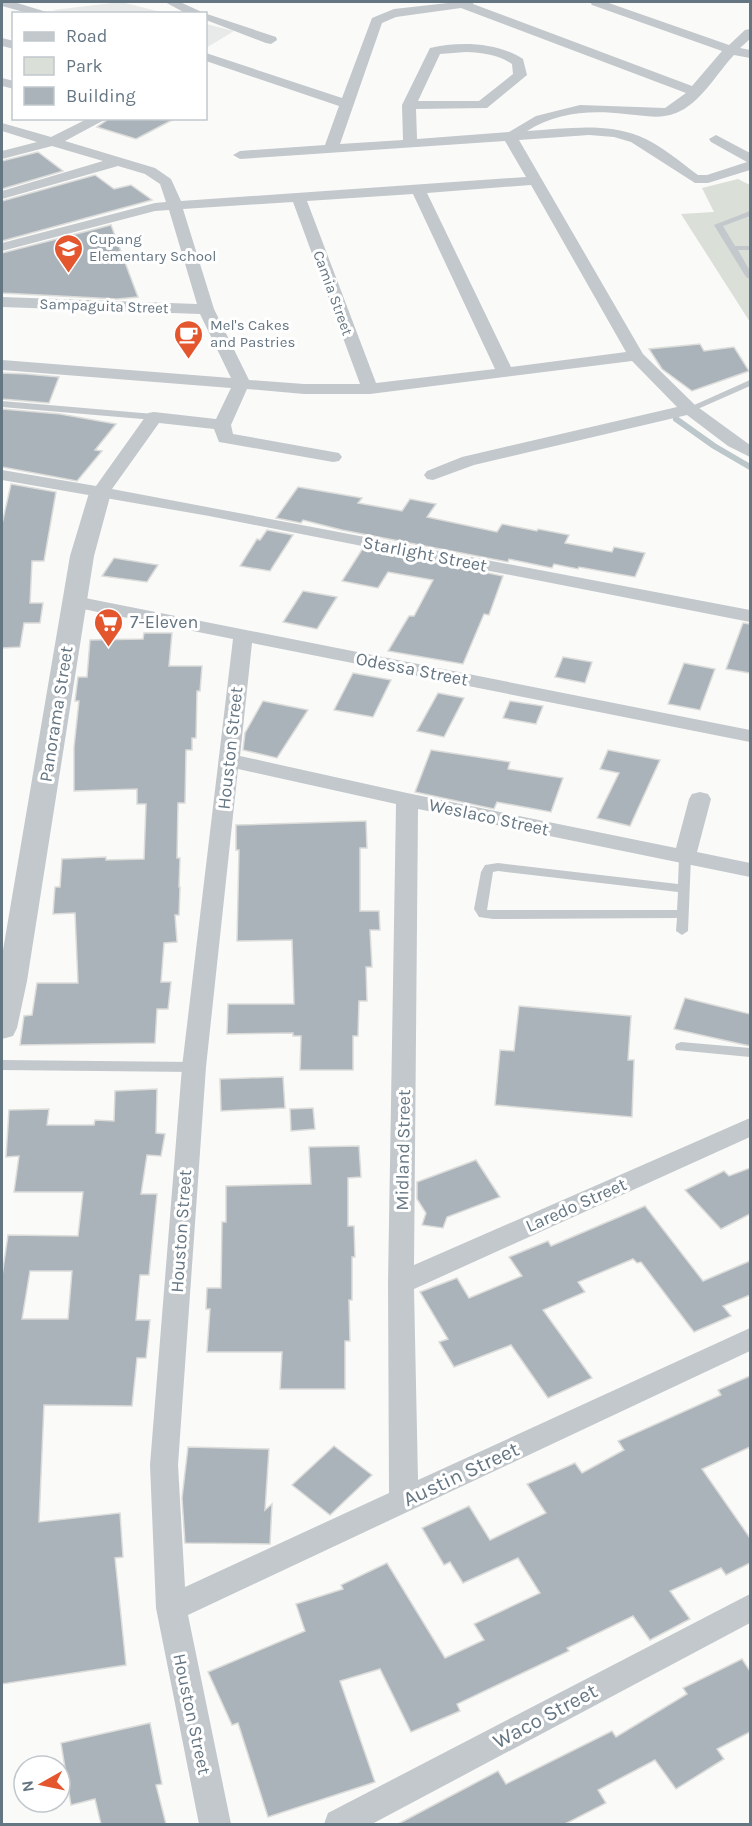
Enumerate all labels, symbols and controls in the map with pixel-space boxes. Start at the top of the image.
legend [12,12,207,120]
text: Road [66,25,107,47]
text: Park [66,55,103,77]
text: Building [66,85,136,107]
place label: Cupang Elementary School [89,230,216,265]
school or university icon: Cupang Elementary School [52,232,84,274]
street label: Camia Street [309,248,357,338]
street label: Sampaguita Street [39,295,169,317]
place label: Mel's Cakes and Pastries [210,316,295,351]
cafe icon: Mel's Cakes and Pastries [173,318,205,360]
street label: Starlight Street [361,531,489,577]
supermarket icon: 7-Eleven [93,606,125,648]
place label: 7-Eleven [130,611,198,633]
street label: Panorama Street [34,644,78,784]
street label: Odessa Street [354,647,470,691]
street label: Houston Street [213,685,247,811]
street label: Weslaco Street [427,794,551,840]
street label: Midland Street [391,1089,415,1211]
street label: Houston Street [166,1168,196,1293]
street label: Laredo Street [522,1173,630,1237]
street label: Austin Street [399,1437,523,1511]
street label: Houston Street [168,1651,216,1777]
street label: Waco Street [489,1678,601,1753]
north arrow [12,1754,72,1814]
text: N [17,1779,38,1793]

